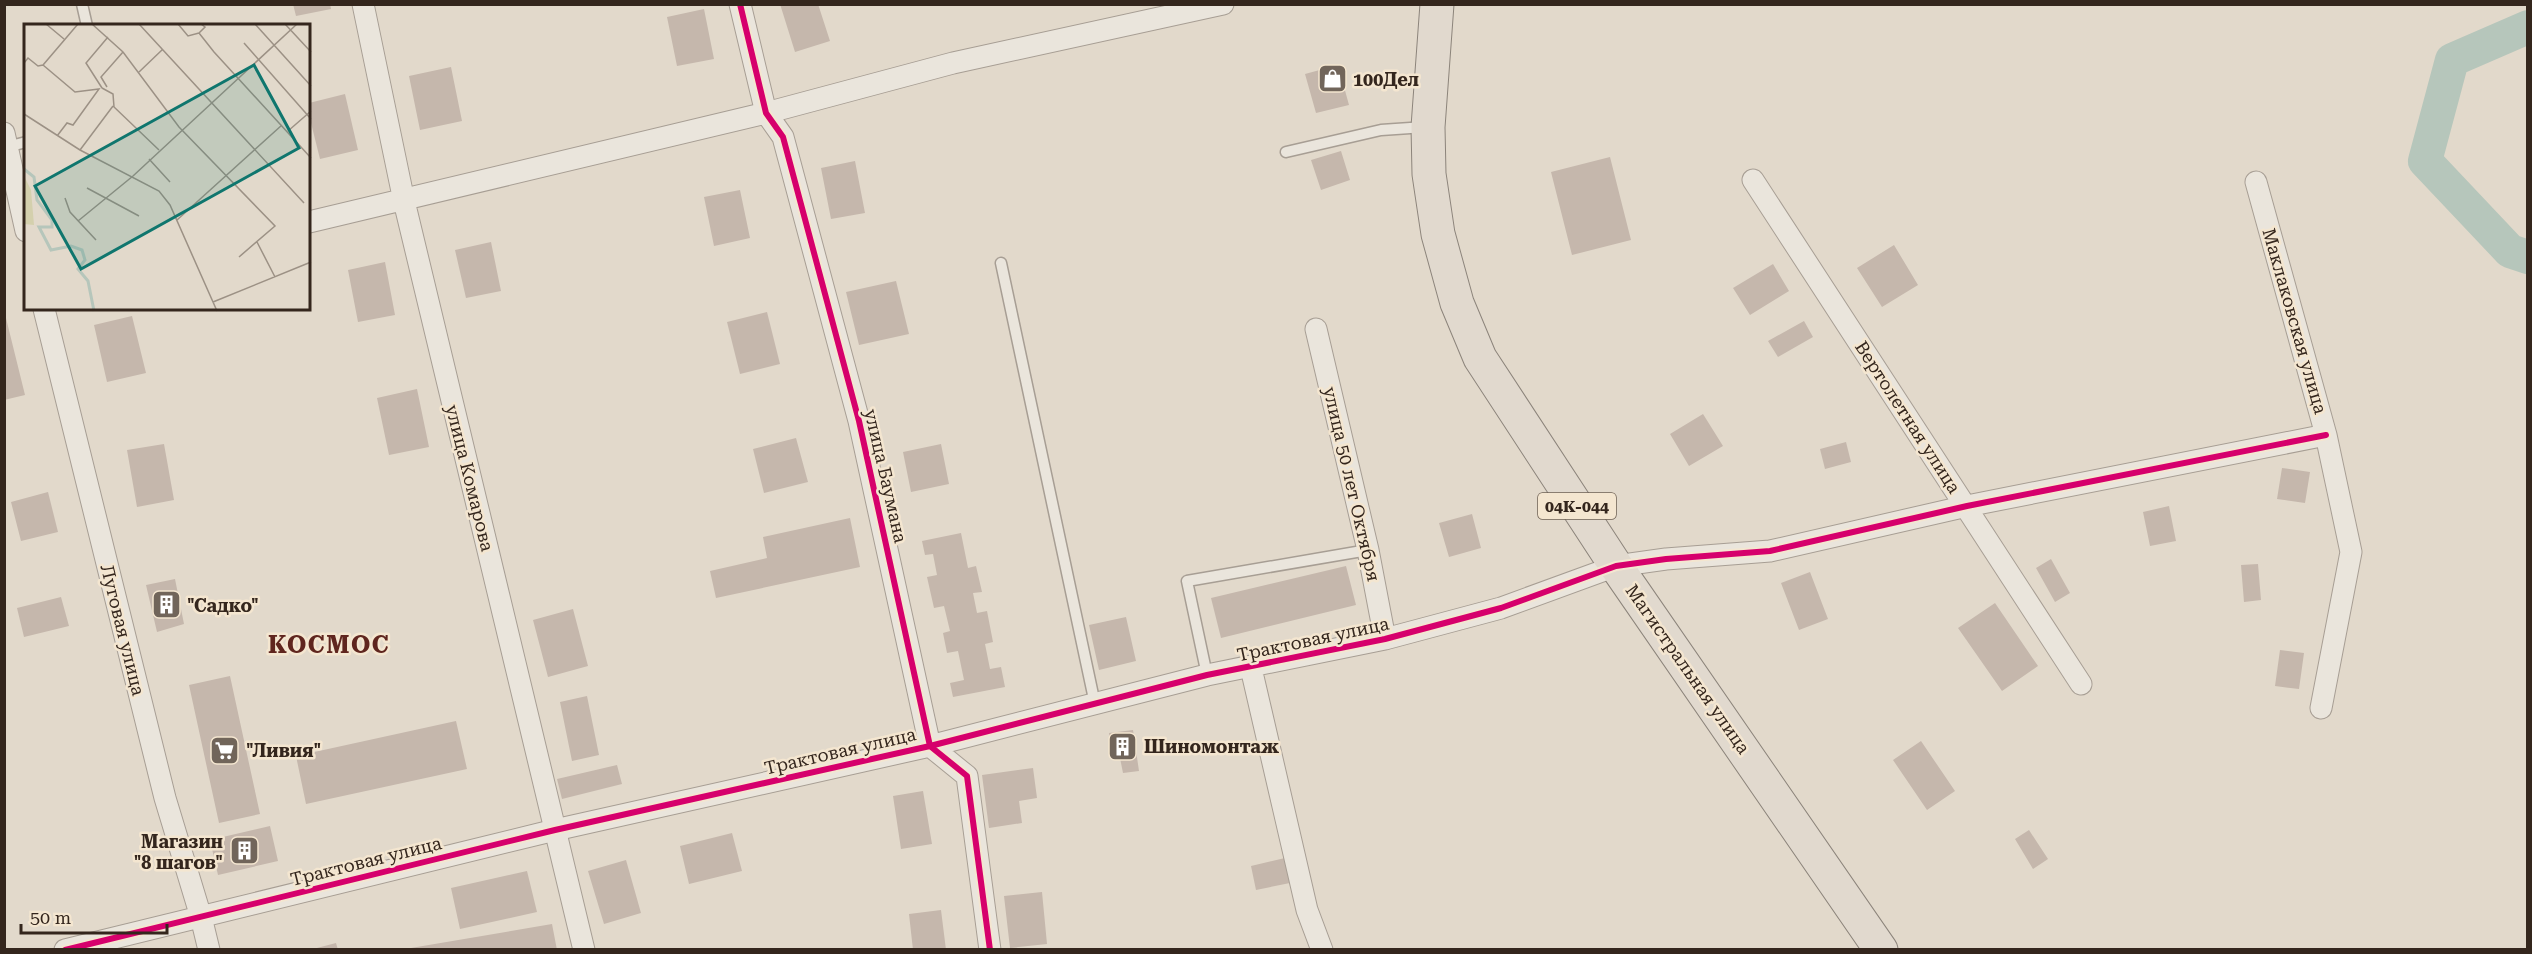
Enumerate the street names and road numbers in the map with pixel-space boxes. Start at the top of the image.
street label: Маклаковская улица [2258,226,2332,416]
street label: Вертолетная улица [1851,337,1965,497]
street label: улица 50 лет Октября [1319,385,1385,583]
street label: улица Комарова [442,403,498,554]
street label: улица Баумана [860,407,912,545]
road number: 04К-044 [1538,493,1616,519]
street label: Луговая улица [97,562,150,698]
street label: Магистральная улица [1621,580,1755,758]
street label: Трактовая улица [1235,613,1391,665]
street label: Трактовая улица [762,723,918,779]
street label: Трактовая улица [288,832,444,890]

